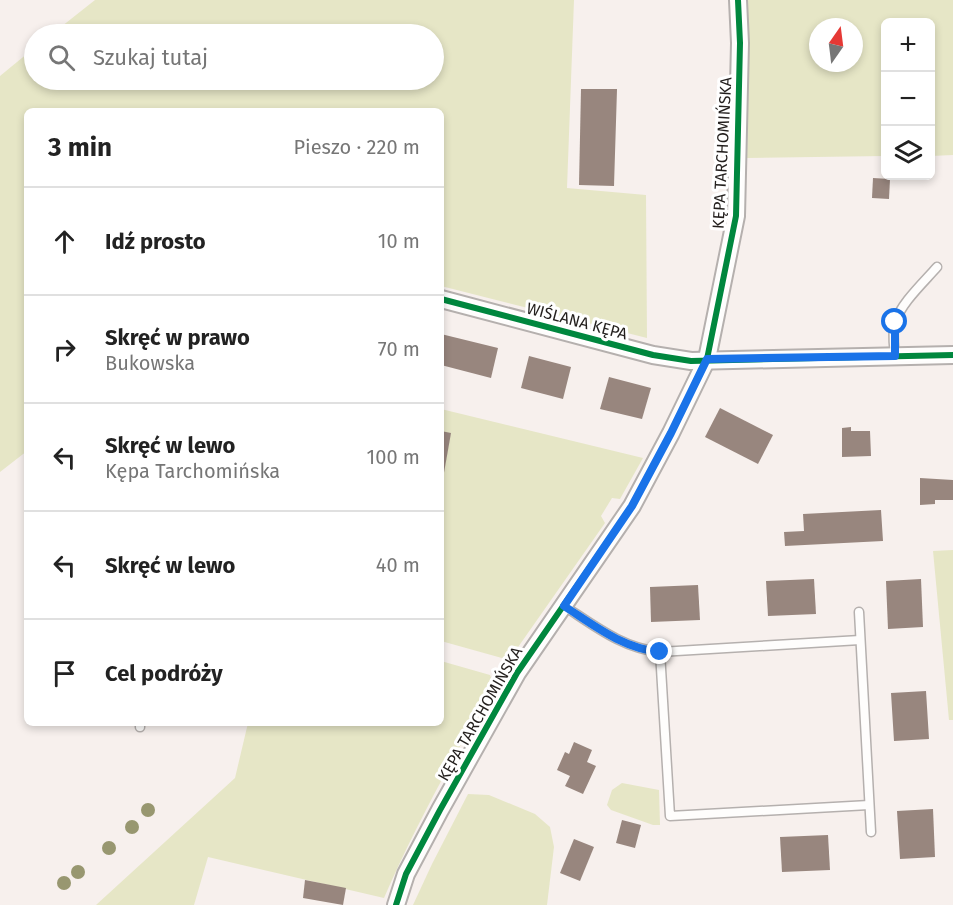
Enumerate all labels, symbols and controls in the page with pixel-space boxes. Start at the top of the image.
north arrow [809,18,863,72]
map controls [881,18,935,180]
button: + [881,18,935,72]
search box [24,24,444,90]
icon: search [45,41,78,74]
text: Szukaj tutaj [93,44,208,71]
button: − [881,72,935,126]
street label: KĘPA TARCHOMIŃSKA [708,76,736,229]
button: layers [881,126,935,180]
text: 3 min [48,132,112,163]
text: Pieszo · 220 m [293,135,420,159]
icon: ahead [48,225,81,258]
text: Idź prosto [105,228,206,255]
text: 10 m [378,229,420,253]
street label: WIŚLANA KĘPA [524,297,631,344]
route start [881,308,907,334]
text: Skręć w prawo [105,324,250,351]
icon: right [48,333,81,366]
text: 70 m [378,337,420,361]
text: Bukowska [105,351,195,375]
text: Skręć w lewo [105,432,235,459]
icon: left [48,441,81,474]
text: 100 m [367,445,420,469]
text: Kępa Tarchomińska [105,459,280,483]
icon: left [48,549,81,582]
text: Skręć w lewo [105,552,235,579]
text: 40 m [376,553,420,577]
route end [646,638,672,664]
street label: KĘPA TARCHOMIŃSKA [433,642,527,785]
icon: arrive [48,657,81,690]
text: Cel podróży [105,660,223,687]

